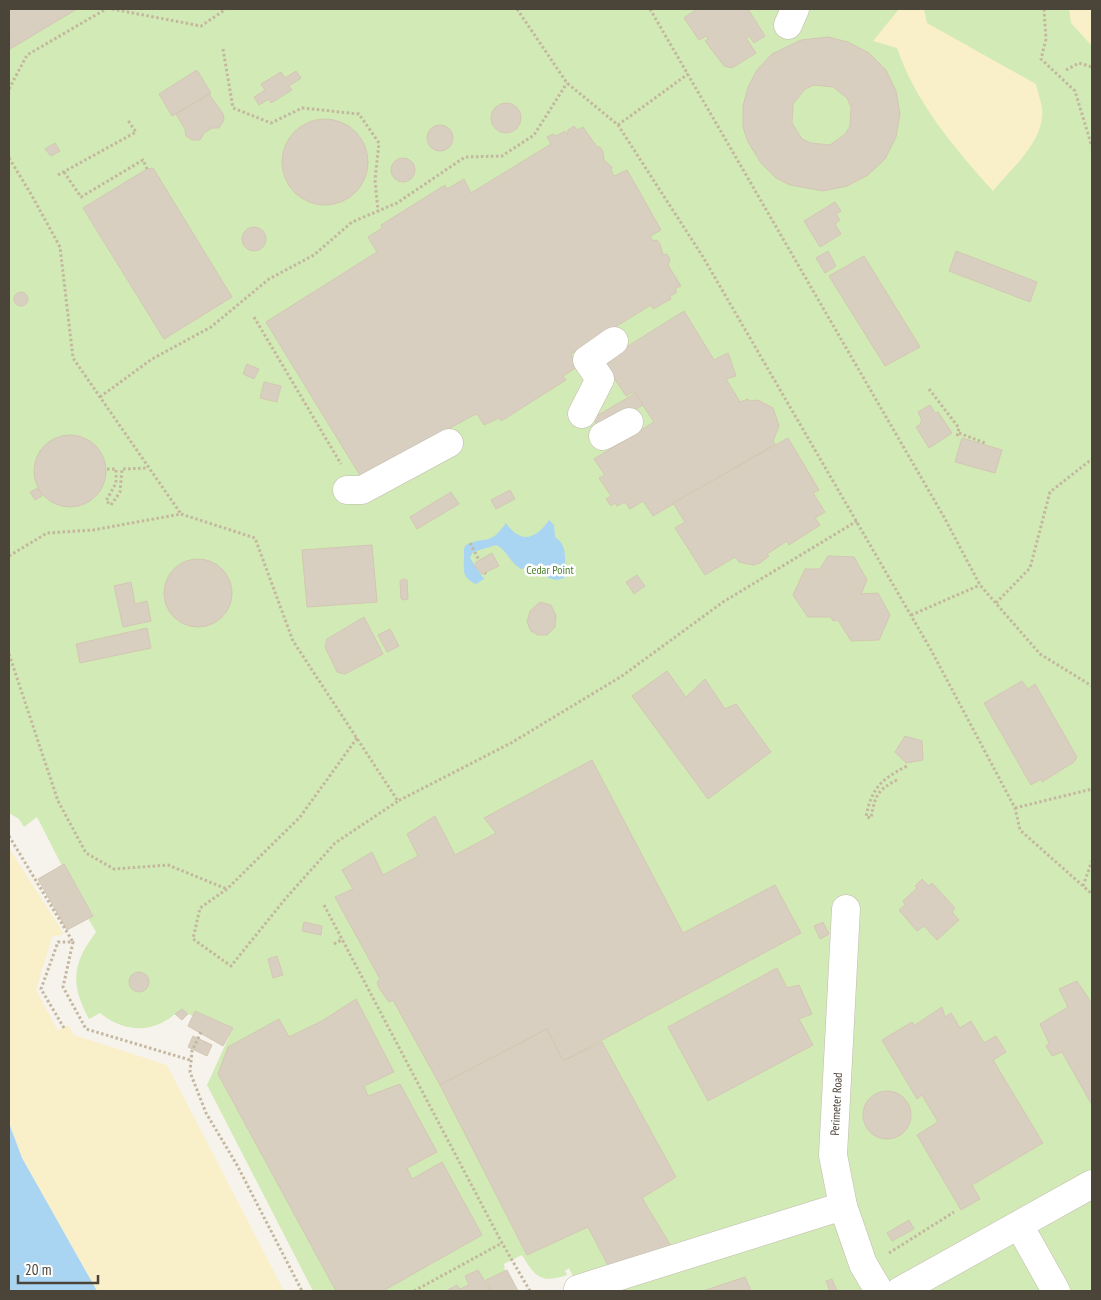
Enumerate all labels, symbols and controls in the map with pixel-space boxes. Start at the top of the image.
park label: Cedar Point [526,562,574,577]
street label: Perimeter Road [827,1072,845,1136]
scale bar [18,1252,98,1284]
text: 20 m [25,1260,51,1279]

